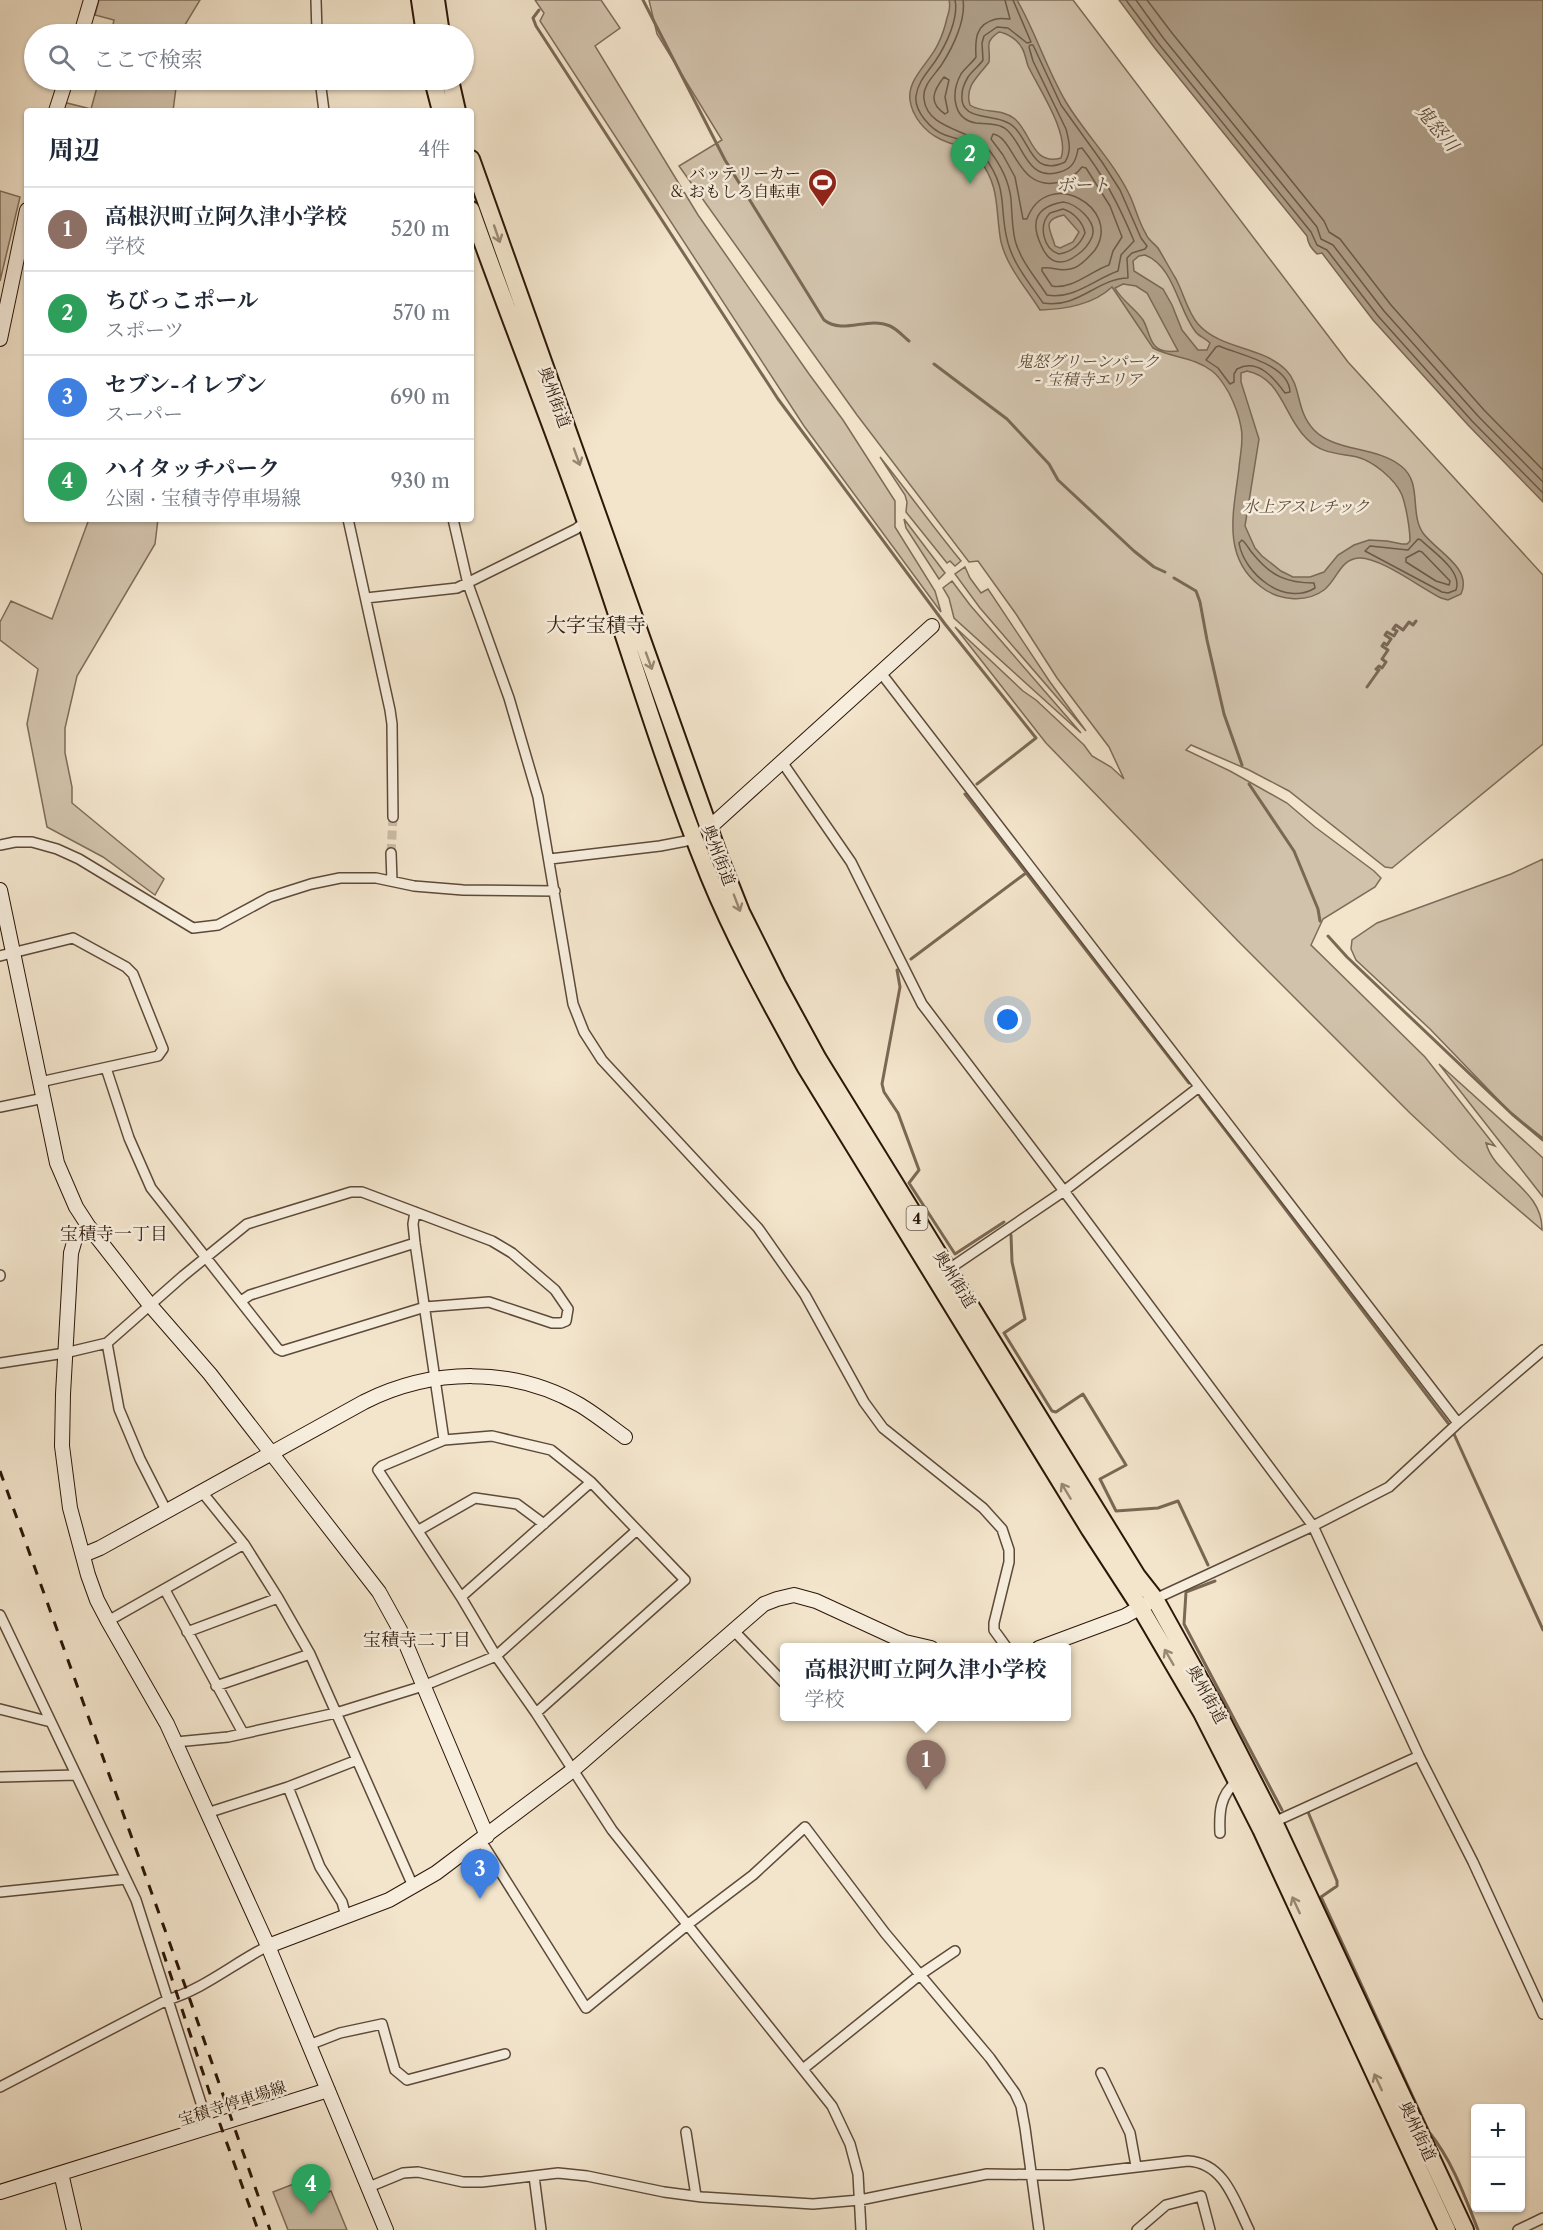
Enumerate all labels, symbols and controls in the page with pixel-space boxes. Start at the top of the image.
search box [24,24,474,90]
icon: search [45,41,78,74]
text: ここで検索 [93,46,203,73]
water label: 鬼怒川 [1411,100,1464,157]
text: 周辺 [48,134,100,166]
pin: 2 [950,134,990,184]
text: 4件 [418,137,450,161]
place label: バッテリーカー ＆ おもしろ自転車 [669,163,801,201]
sports icon: バッテリーカー ＆ おもしろ自転車 [806,166,838,208]
water label: ボート [1056,174,1110,196]
text: 高根沢町立阿久津小学校 [105,203,347,230]
text: 1 [63,217,72,241]
text: 520 m [391,217,450,241]
one-way arrow [492,224,503,243]
text: 学校 [105,234,145,258]
text: ちびっこポール [105,287,259,314]
text: 2 [62,301,73,325]
text: 570 m [393,301,450,325]
text: スポーツ [105,318,184,342]
park label: 鬼怒グリーンパーク - 宝積寺エリア [1017,351,1159,389]
street label: 奥州街道 [535,364,575,430]
text: セブン-イレブン [105,371,267,398]
text: 3 [62,385,73,409]
text: 690 m [390,385,450,409]
text: スーパー [105,402,183,426]
one-way arrow [572,447,583,466]
text: ハイタッチパーク [105,455,280,482]
text: 4 [62,469,73,493]
text: 930 m [391,469,450,493]
text: 公園 · 宝積寺停車場線 [105,486,301,510]
park label: 水上アスレチック [1243,496,1369,516]
district label: 大字宝積寺 [546,613,646,637]
one-way arrow [644,651,655,670]
street label: 奥州街道 [698,822,740,888]
one-way arrow [733,893,744,912]
your location [993,1005,1022,1034]
road number: 4 [906,1206,928,1230]
district label: 宝積寺一丁目 [60,1223,168,1245]
street label: 奥州街道 [930,1247,980,1311]
one-way arrow [1060,1483,1072,1500]
district label: 宝積寺二丁目 [363,1629,471,1651]
popup [780,1643,1071,1721]
one-way arrow [1163,1649,1175,1666]
text: 高根沢町立阿久津小学校 [804,1656,1047,1683]
street label: 奥州街道 [1183,1661,1231,1727]
text: 学校 [804,1687,844,1711]
pin: 1 [906,1740,946,1790]
pin: 3 [460,1850,500,1899]
one-way arrow [1290,1896,1301,1914]
one-way arrow [1372,2073,1384,2091]
street label: 宝積寺停車場線 [176,2076,288,2130]
street label: 奥州街道 [1395,2098,1441,2164]
map controls [1471,2104,1525,2212]
button: + [1471,2104,1525,2158]
button: − [1471,2158,1525,2212]
pin: 4 [292,2164,330,2214]

